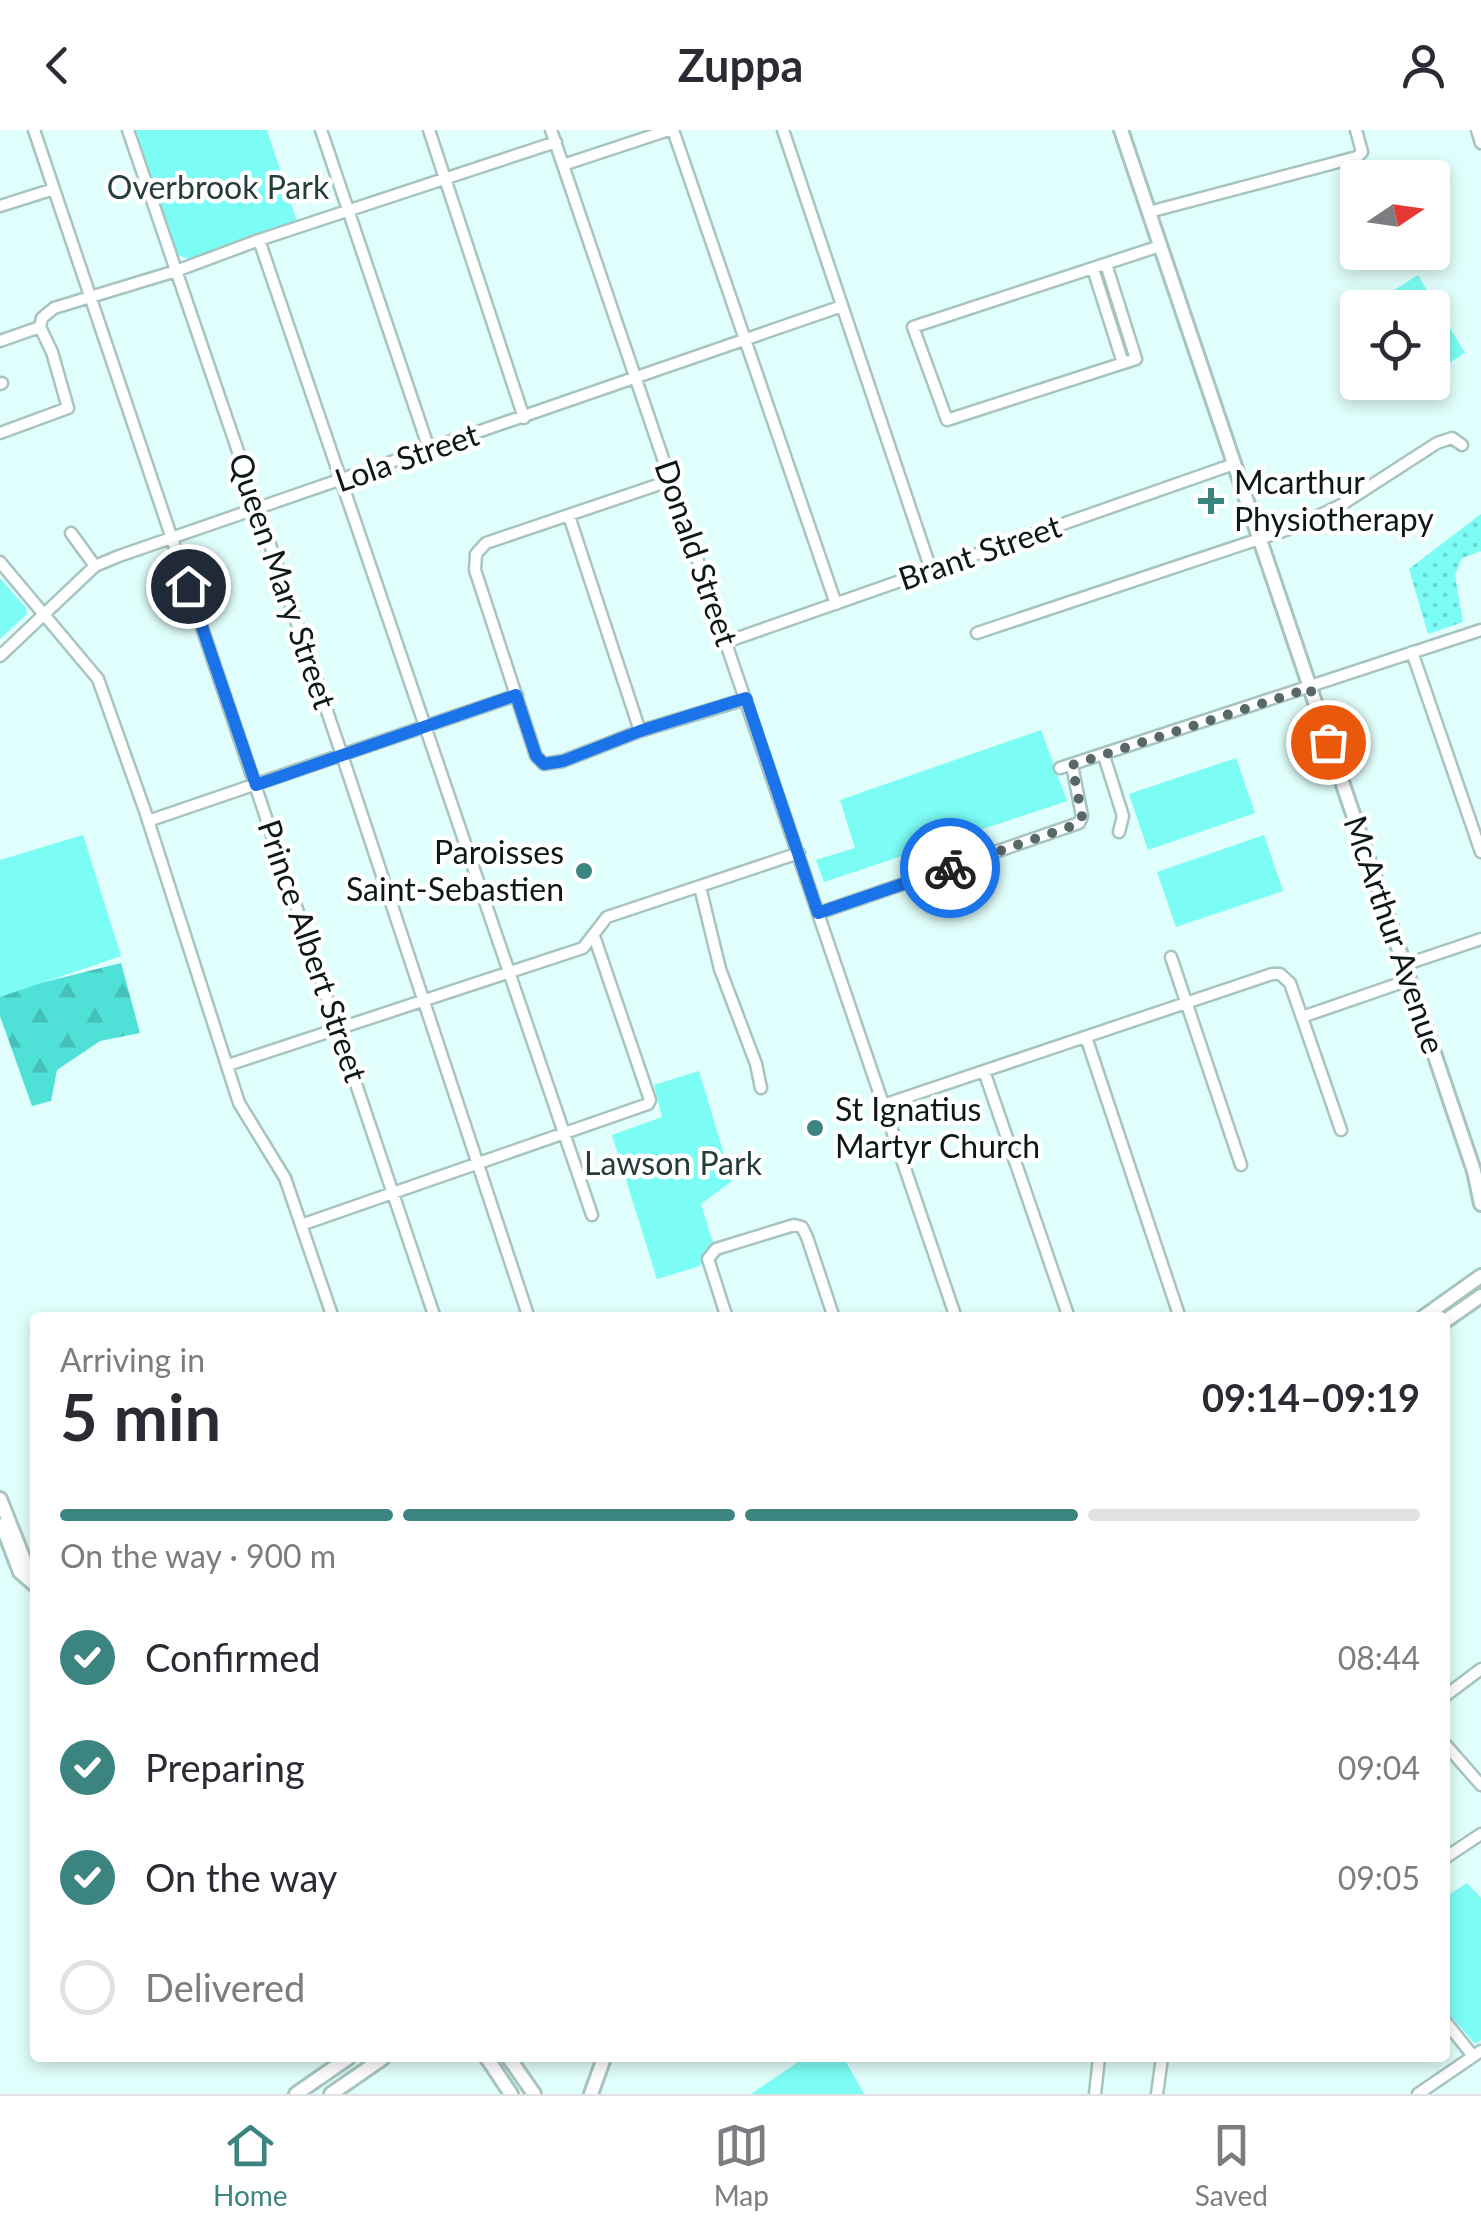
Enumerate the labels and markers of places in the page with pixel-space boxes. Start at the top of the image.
place label: Mcarthur Physiotherapy [1234,462,1434,538]
marker: Mcarthur Physiotherapy [1198,488,1224,514]
pin [146,544,231,629]
pin [1286,700,1371,785]
place label: Paroisses Saint-Sebastien [346,832,564,908]
marker: Paroisses Saint-Sebastien [573,860,595,882]
place label: St Ignatius Martyr Church [835,1089,1040,1165]
marker: St Ignatius Martyr Church [804,1117,826,1139]

